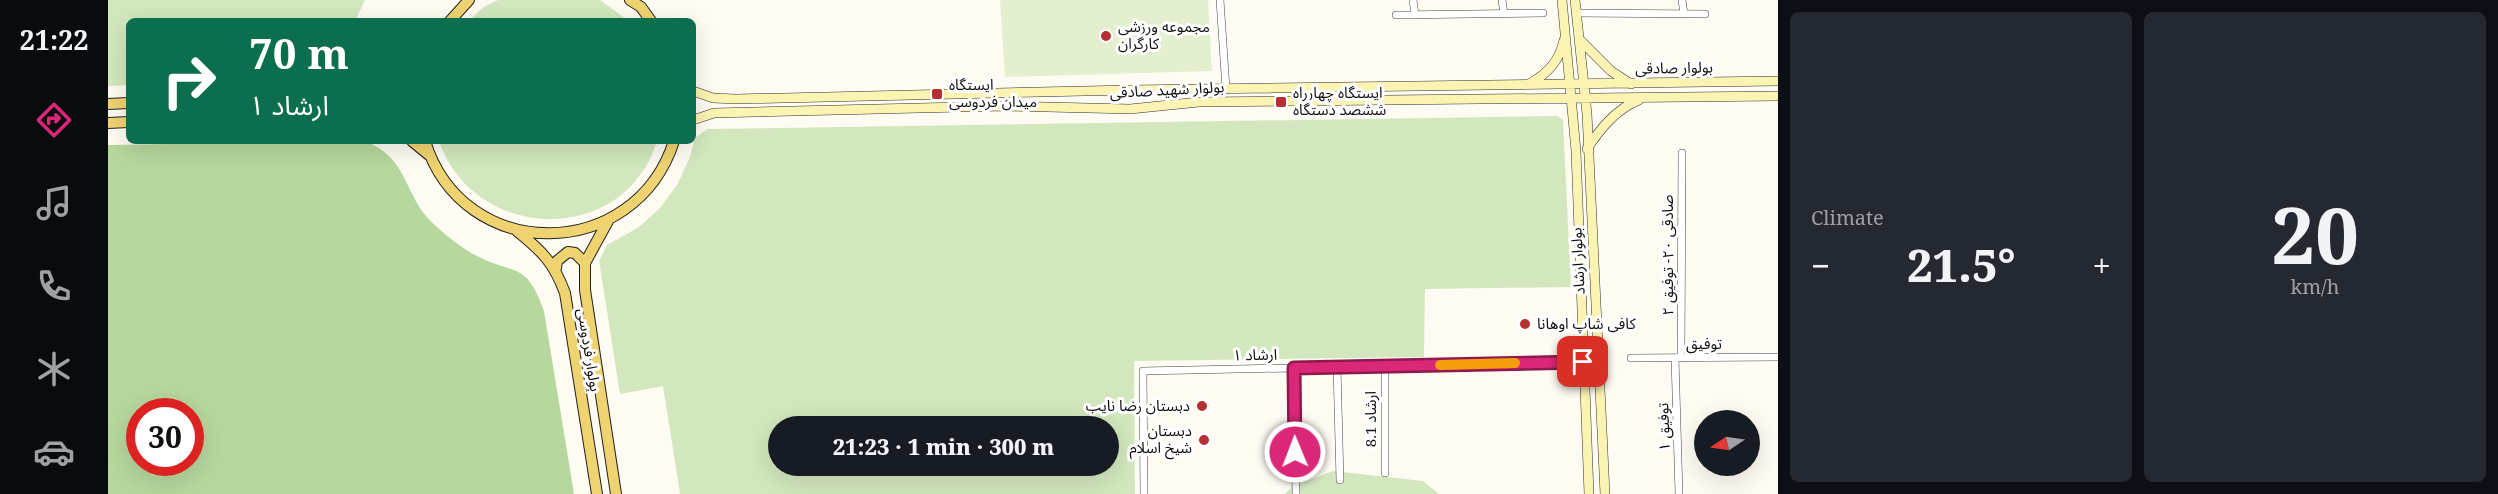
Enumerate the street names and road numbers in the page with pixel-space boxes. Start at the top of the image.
street label: بولوار صادقی [1635,56,1713,78]
street label: بولوار شهید صادقی [1109,76,1225,102]
street label: صادقی ۲۰- توفیق ۲ [1657,195,1678,315]
street label: بولوار ارشاد [1565,227,1589,295]
street label: بولوار فردوسی [574,307,606,393]
street label: توفیق [1686,333,1722,354]
street label: ارشاد ۱ [1233,344,1277,364]
street label: ارشاد 8.1 [1360,391,1380,447]
street label: توفیق ۱ [1652,402,1675,452]

